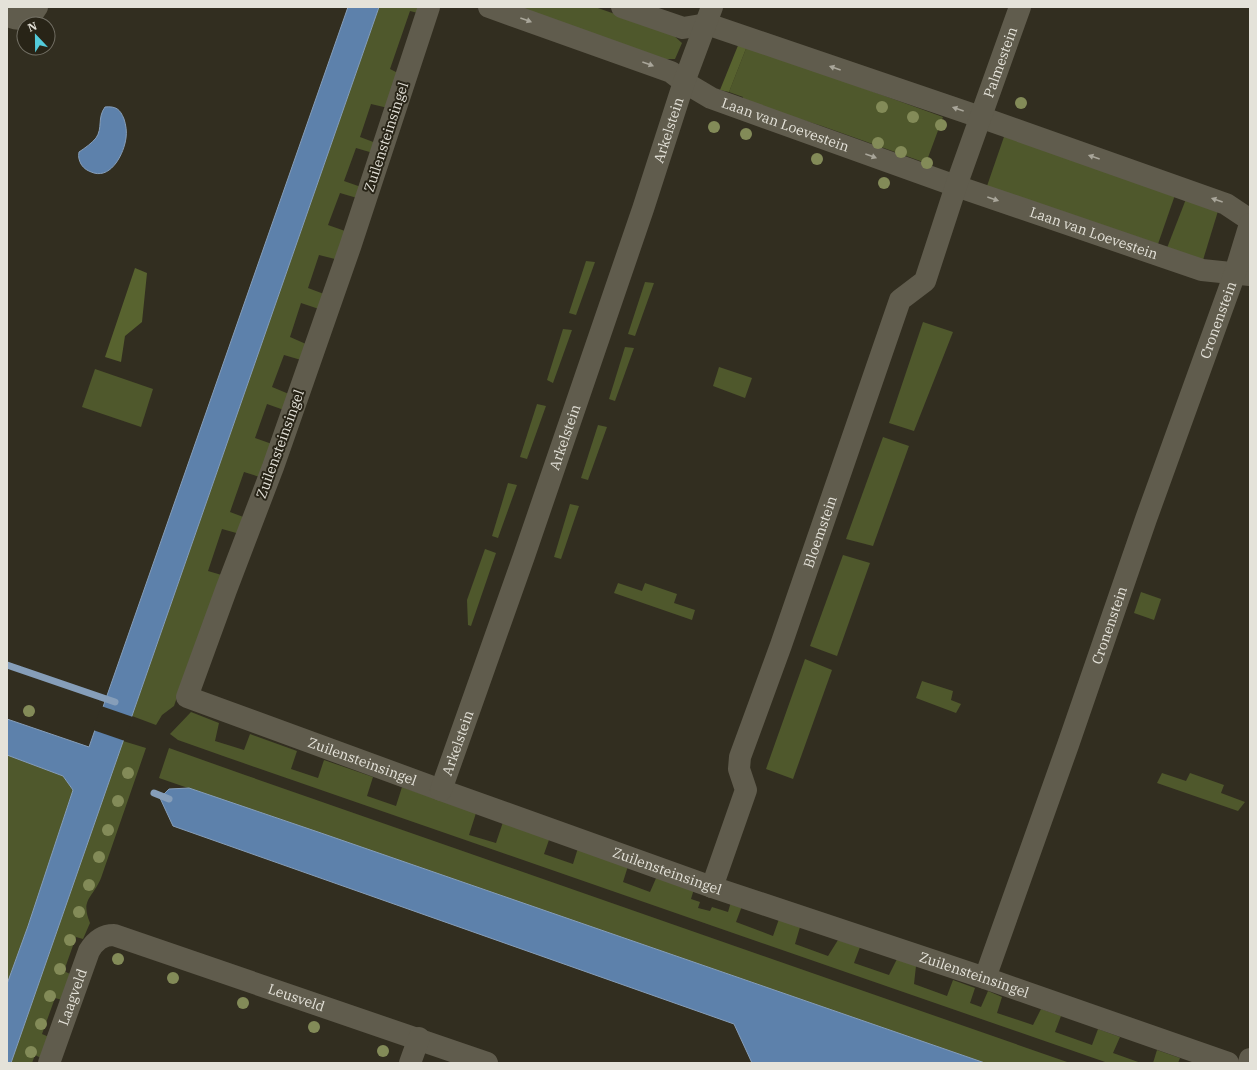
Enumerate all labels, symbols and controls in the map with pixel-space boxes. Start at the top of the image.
north arrow [16,16,56,56]
text: N [26,18,39,35]
one-way arrow [520,18,532,24]
street label: Palmestein [979,24,1021,100]
one-way arrow [642,61,654,67]
one-way arrow [829,64,841,70]
street label: Zuilensteinsingel [360,80,412,194]
street label: Laan van Loevestein [719,94,852,156]
street label: Arkelstein [649,95,687,165]
one-way arrow [952,106,964,112]
one-way arrow [865,153,877,159]
one-way arrow [1088,154,1100,160]
one-way arrow [988,196,1000,202]
one-way arrow [1210,197,1222,203]
street label: Laan van Loevestein [1027,203,1160,263]
street label: Cronenstein [1196,279,1240,361]
street label: Zuilensteinsingel [252,387,308,501]
street label: Arkelstein [545,402,584,472]
street label: Bloemstein [799,493,841,570]
street label: Cronenstein [1088,584,1131,666]
street label: Arkelstein [438,708,478,778]
street label: Zuilensteinsingel [305,733,419,789]
street label: Zuilensteinsingel [610,843,724,899]
street label: Zuilensteinsingel [917,948,1031,1002]
street label: Laagveld [54,966,91,1028]
street label: Leusveld [266,980,328,1016]

